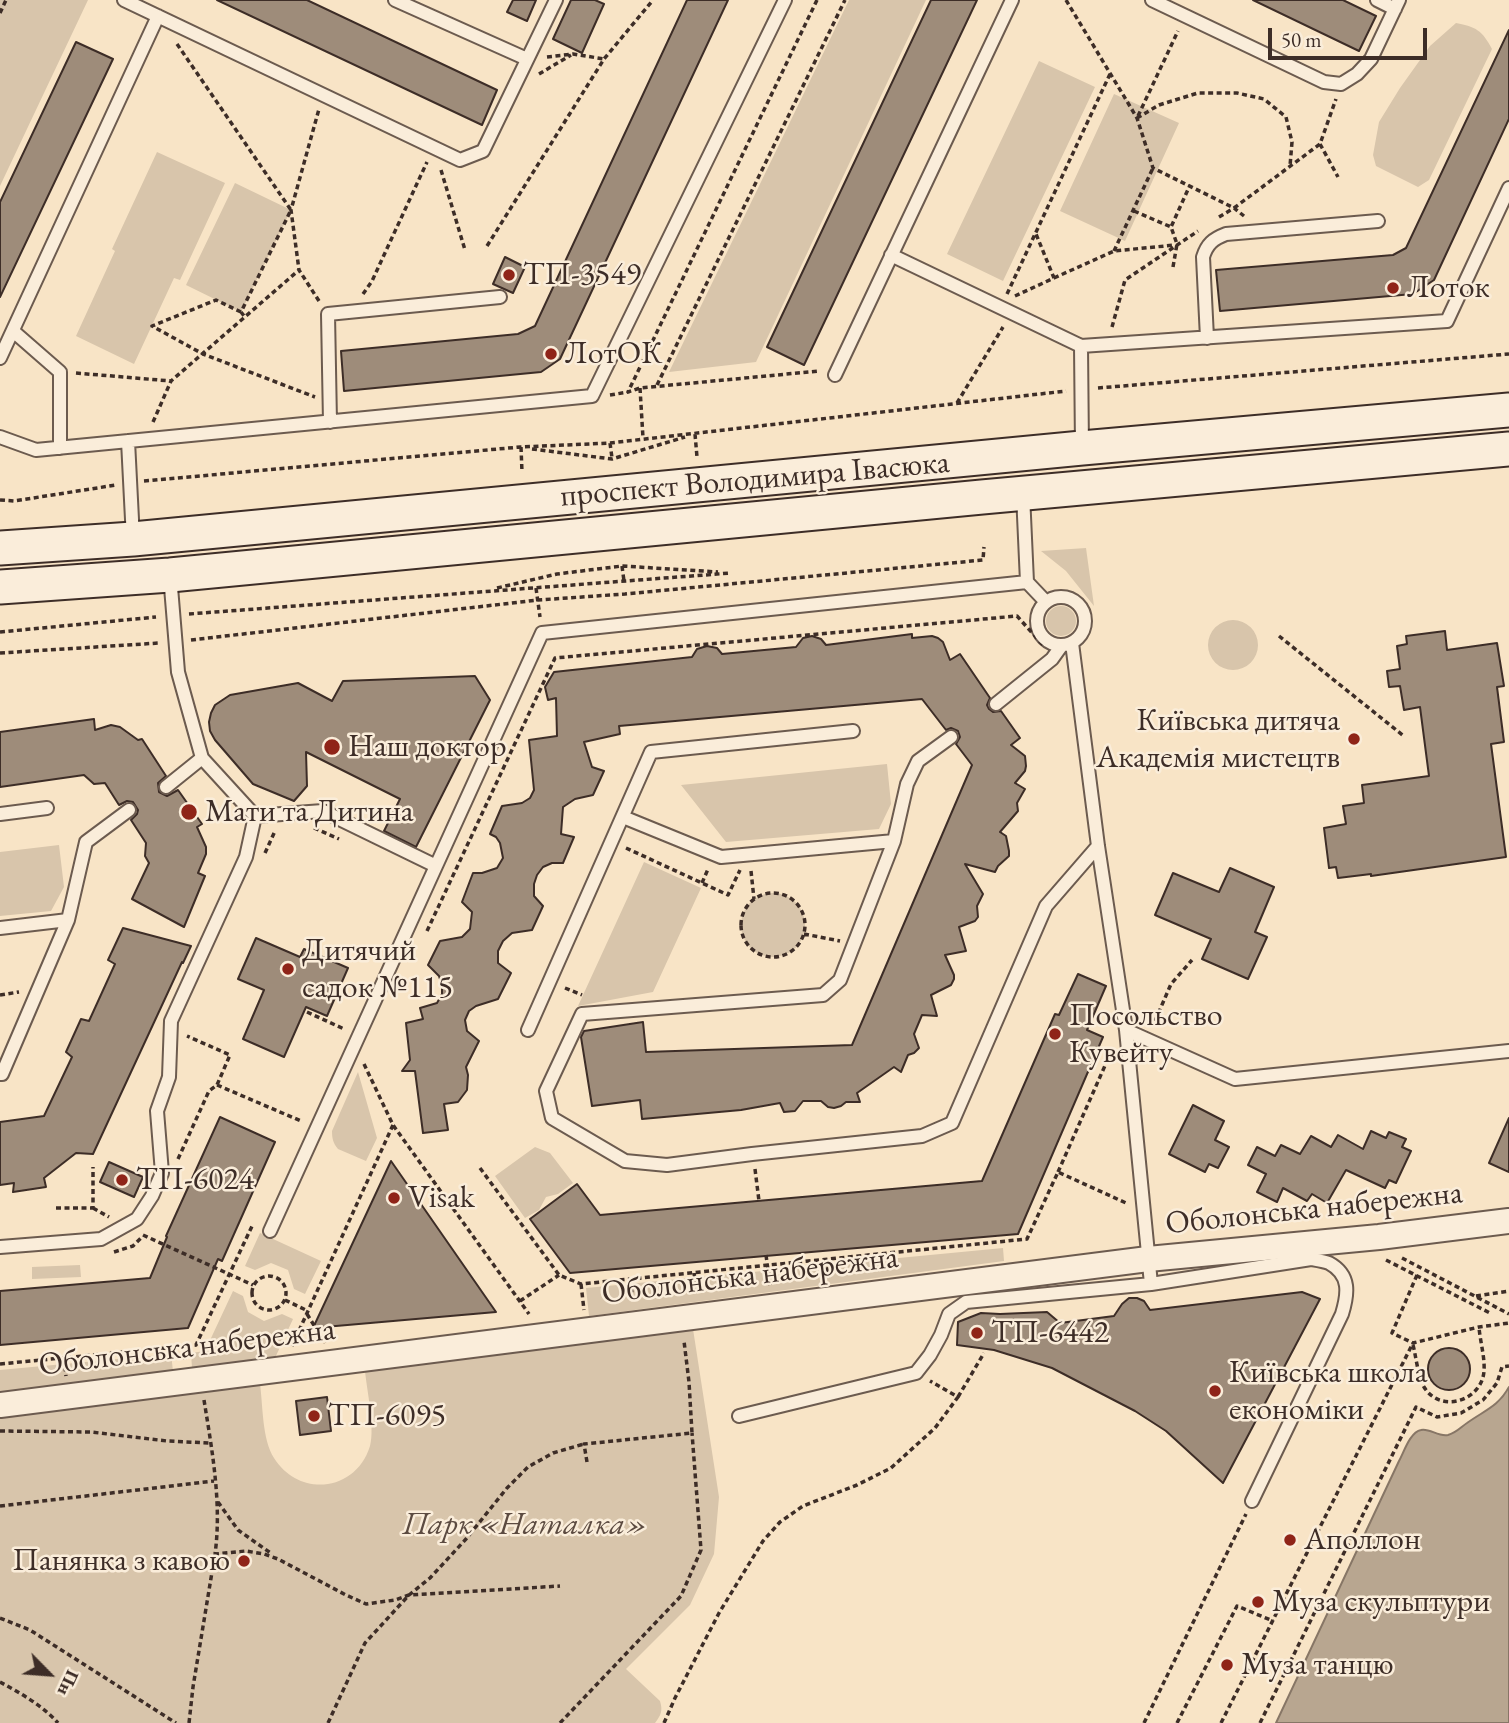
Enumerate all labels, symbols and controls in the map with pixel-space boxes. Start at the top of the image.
scale bar [1271,14,1430,58]
text: 50 m [1281,26,1322,53]
place label: ТП-3549 [523,256,641,294]
marker: ТП-3549 [501,267,517,283]
place label: Лоток [1407,269,1490,307]
marker: Лоток [1385,280,1401,296]
place label: ЛотОК [565,335,662,373]
marker: ЛотОК [543,346,559,362]
street label: проспект Володимира Івасюка [559,444,951,516]
place label: Київська дитяча Академія мистецтв [1096,702,1340,777]
place label: Наш доктор [348,728,506,766]
marker: Київська дитяча Академія мистецтв [1346,731,1362,747]
marker: Наш доктор [322,737,342,757]
place label: Мати та Дитина [205,793,414,831]
marker: Мати та Дитина [179,802,199,822]
place label: Дитячий садок №115 [302,932,453,1007]
marker: Дитячий садок №115 [280,961,296,977]
place label: Посольство Кувейту [1069,997,1223,1072]
marker: Посольство Кувейту [1047,1026,1063,1042]
place label: ТП-6024 [136,1161,254,1199]
marker: ТП-6024 [114,1172,130,1188]
street label: Оболонська набережна [1164,1174,1464,1244]
place label: Visak [408,1179,475,1217]
marker: Visak [386,1190,402,1206]
street label: Оболонська набережна [600,1239,900,1313]
street label: Оболонська набережна [37,1311,337,1385]
place label: ТП-6442 [991,1314,1109,1352]
marker: ТП-6442 [969,1325,985,1341]
place label: Київська школа економіки [1229,1354,1427,1429]
marker: Київська школа економіки [1207,1383,1223,1399]
place label: ТП-6095 [328,1397,446,1435]
marker: ТП-6095 [306,1408,322,1424]
park label: Парк «Наталка» [402,1506,648,1544]
place label: Аполлон [1304,1521,1421,1559]
marker: Аполлон [1282,1532,1298,1548]
place label: Панянка з кавою [12,1542,230,1580]
marker: Панянка з кавою [236,1553,252,1569]
place label: Муза скульптури [1272,1583,1490,1621]
marker: Муза скульптури [1250,1594,1266,1610]
north arrow [14,1639,84,1709]
place label: Муза танцю [1241,1646,1394,1684]
marker: Муза танцю [1219,1657,1235,1673]
text: Пн [52,1666,85,1700]

